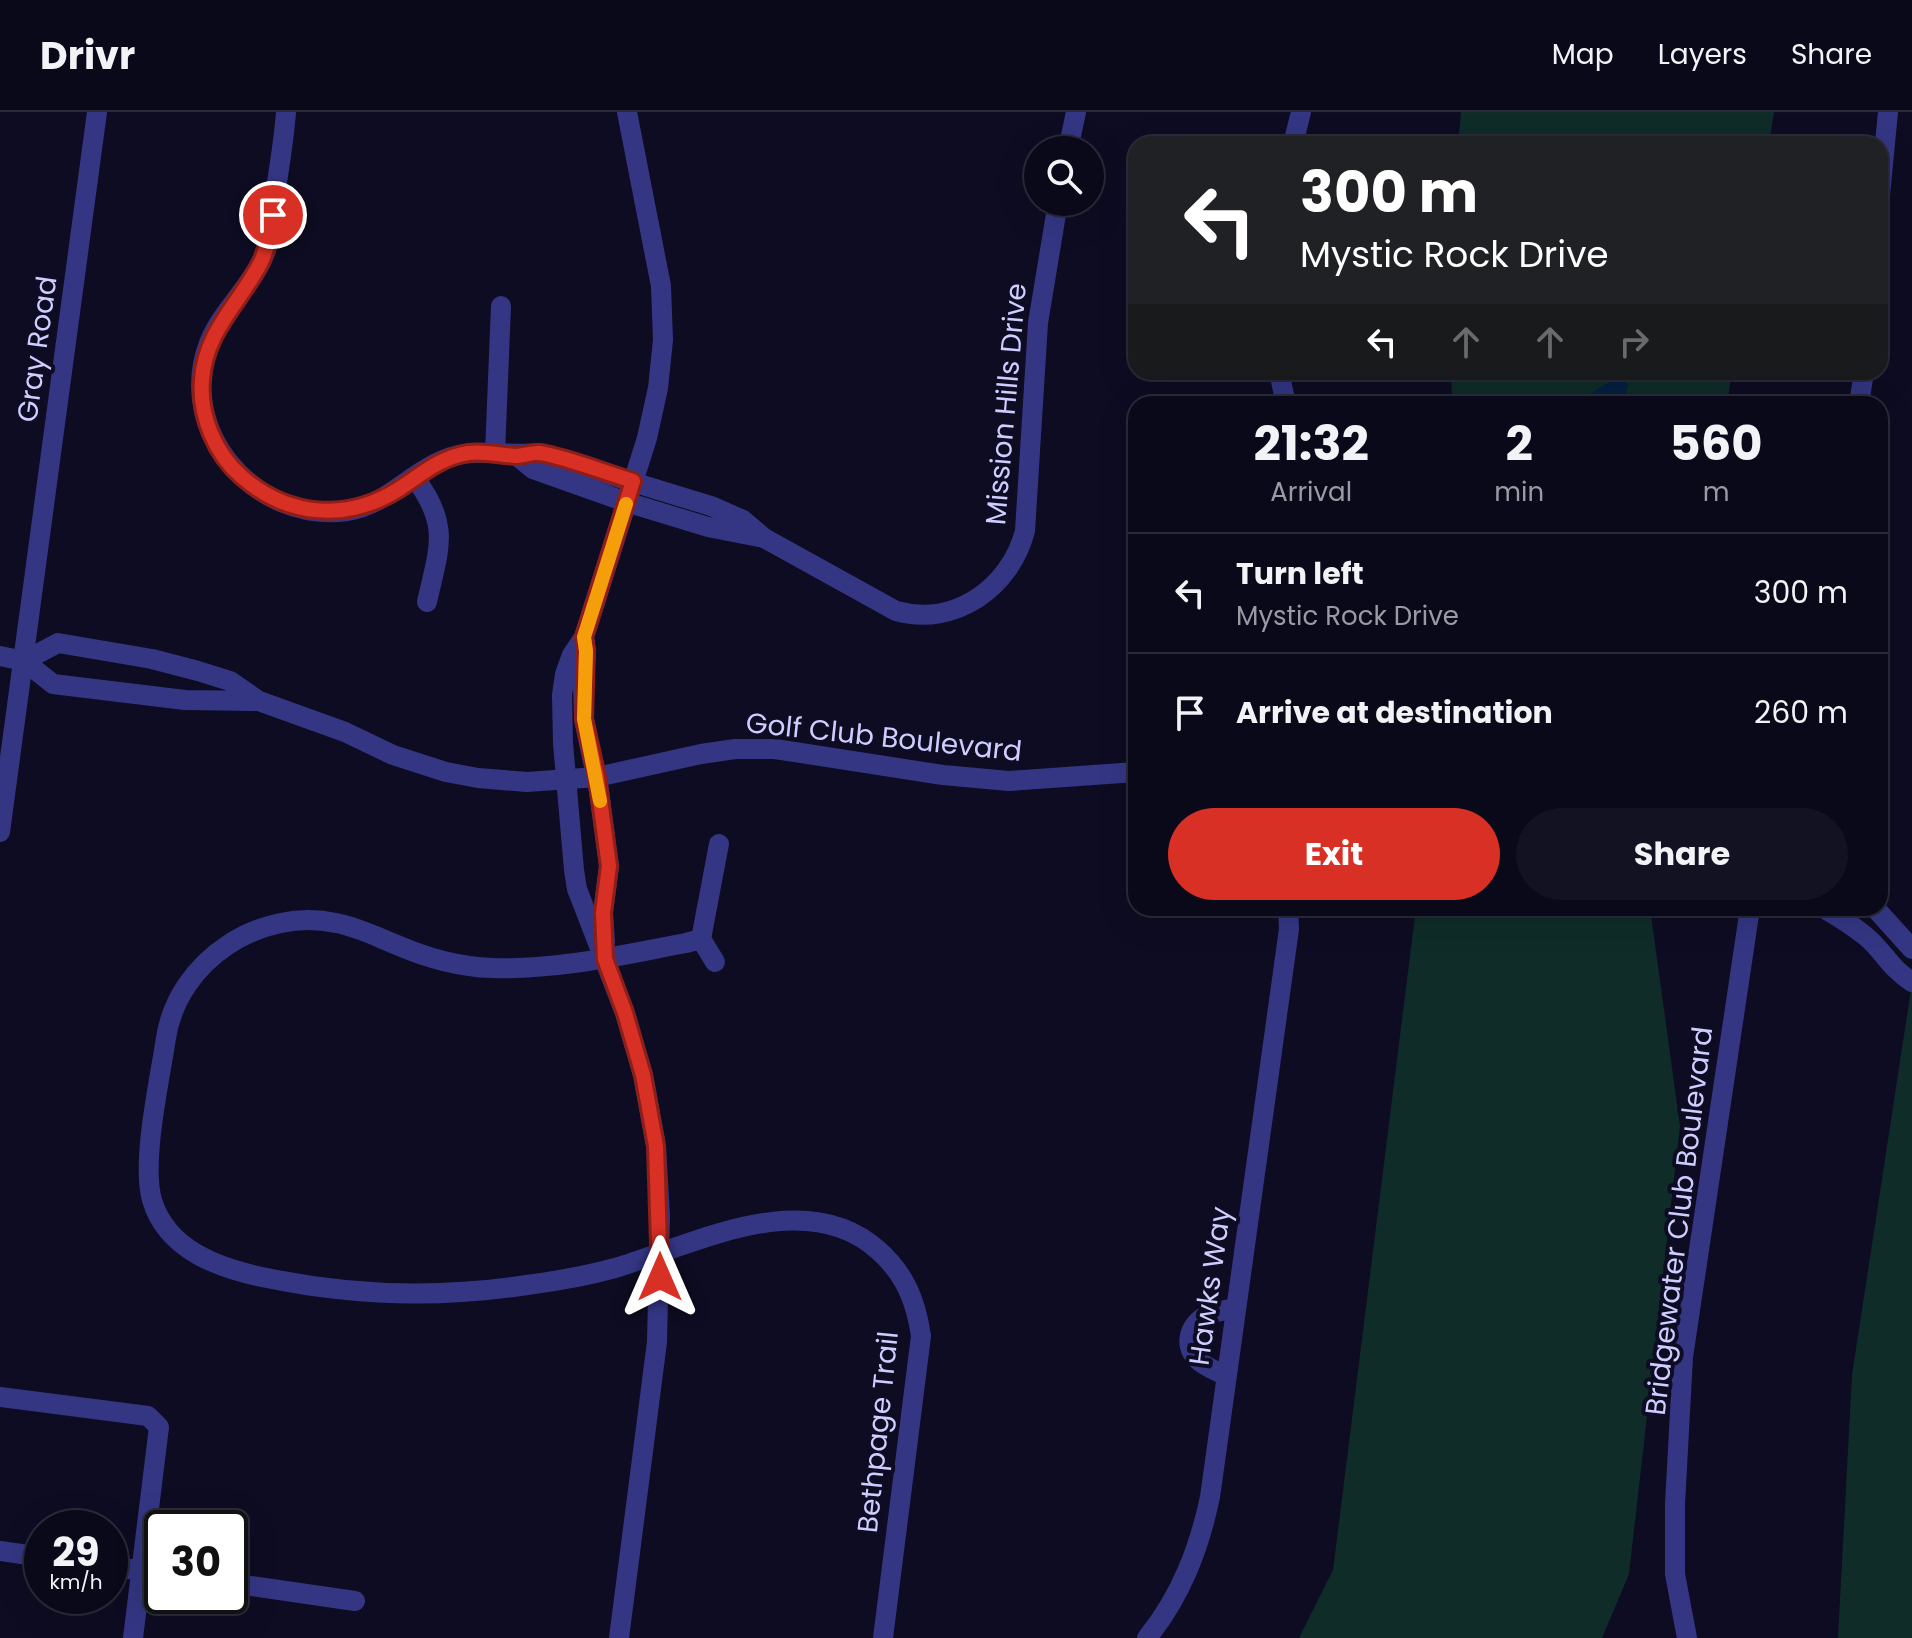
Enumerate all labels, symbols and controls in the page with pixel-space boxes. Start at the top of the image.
text: Drivr [40,29,135,82]
text: Map [1552,35,1614,74]
text: Layers [1658,35,1747,74]
text: Share [1791,35,1872,74]
map controls [1024,136,1104,216]
button: search [1024,136,1104,216]
text: 300 m [1300,153,1478,232]
icon: left [1168,168,1272,272]
pin [239,181,307,249]
icon: arrive [251,193,295,237]
text: Mystic Rock Drive [1300,229,1609,280]
street label: Gray Road [7,273,67,425]
street label: Mission Hills Drive [976,281,1036,527]
icon: left [1360,320,1404,364]
icon: ahead [1444,320,1488,364]
icon: ahead [1528,320,1572,364]
icon: right [1612,320,1656,364]
text: 21:32 [1253,410,1369,477]
text: 2 [1506,410,1533,477]
text: 560 [1670,410,1763,477]
text: Arrival [1270,474,1352,510]
text: min [1494,474,1544,510]
text: m [1703,474,1729,510]
text: Turn left [1236,552,1364,595]
icon: left [1168,571,1212,615]
text: 300 m [1754,571,1848,614]
text: Mystic Rock Drive [1236,598,1459,634]
icon: arrive [1168,691,1212,735]
text: Arrive at destination [1236,691,1553,734]
text: 260 m [1754,691,1848,734]
street label: Golf Club Boulevard [744,703,1024,771]
button: Exit [1168,808,1500,900]
button: Share [1516,808,1848,900]
street label: Bridgewater Club Boulevard [1636,1024,1722,1418]
street label: Hawks Way [1180,1204,1240,1368]
position arrow [618,1235,702,1319]
street label: Bethpage Trail [848,1329,908,1535]
speed limit sign: 30 [144,1510,248,1614]
text: 29 [52,1524,100,1580]
text: km/h [49,1568,103,1596]

